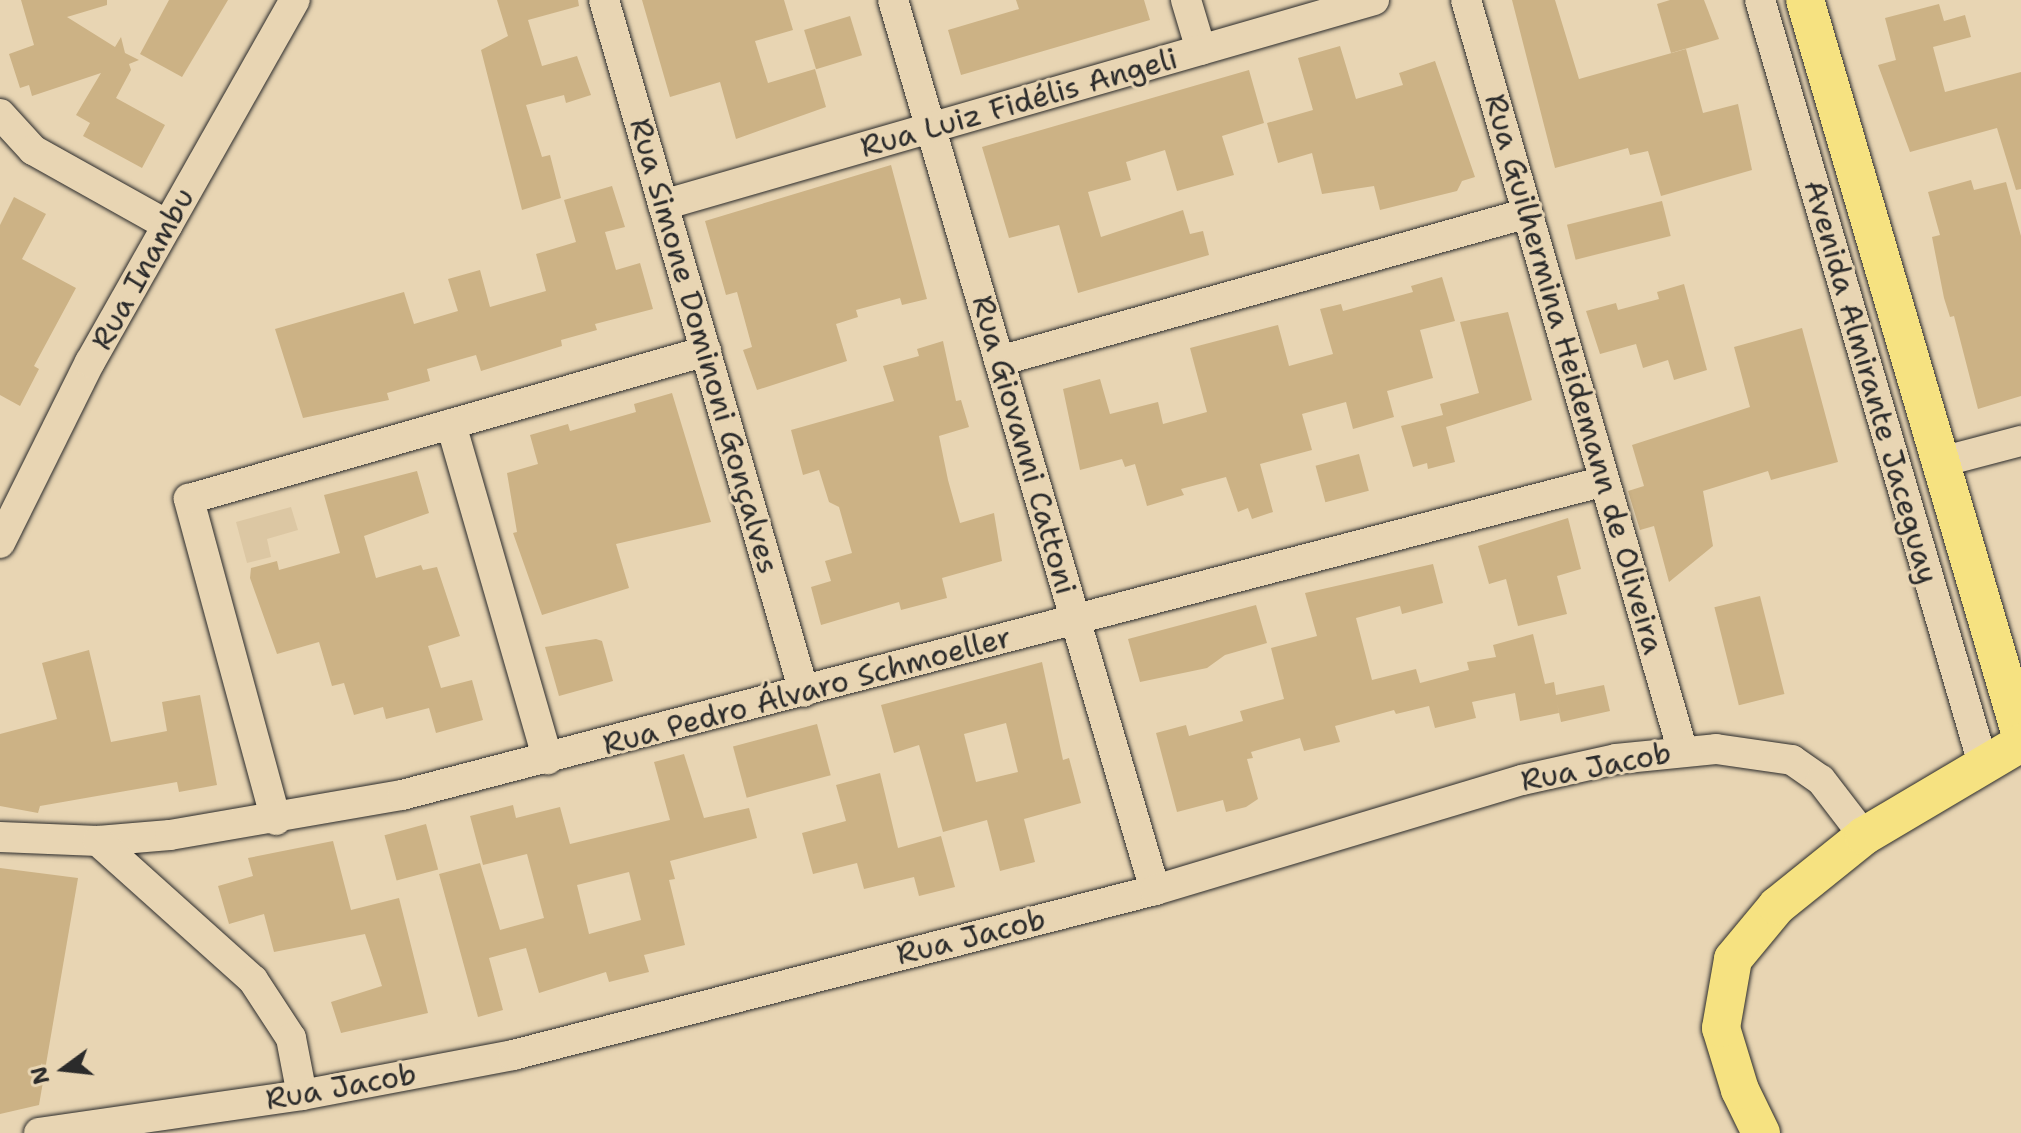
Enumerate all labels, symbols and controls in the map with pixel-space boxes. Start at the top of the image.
street label: Rua Luiz Fidélis Angeli [856,40,1182,166]
street label: Rua Guilhermina Heidemann de Oliveira [1477,90,1671,658]
street label: Rua Simone Dominoni Gonçalves [622,114,786,578]
street label: Avenida Almirante Jaceguay [1796,176,1946,588]
street label: Rua Inambu [84,182,202,356]
street label: Rua Giovanni Cattoni [964,291,1084,599]
street label: Rua Pedro Álvaro Schmoeller [599,619,1015,763]
street label: Rua Jacob [1518,735,1674,799]
street label: Rua Jacob [893,901,1049,973]
north arrow [24,1029,104,1109]
street label: Rua Jacob [263,1056,419,1118]
text: N [24,1063,57,1088]

